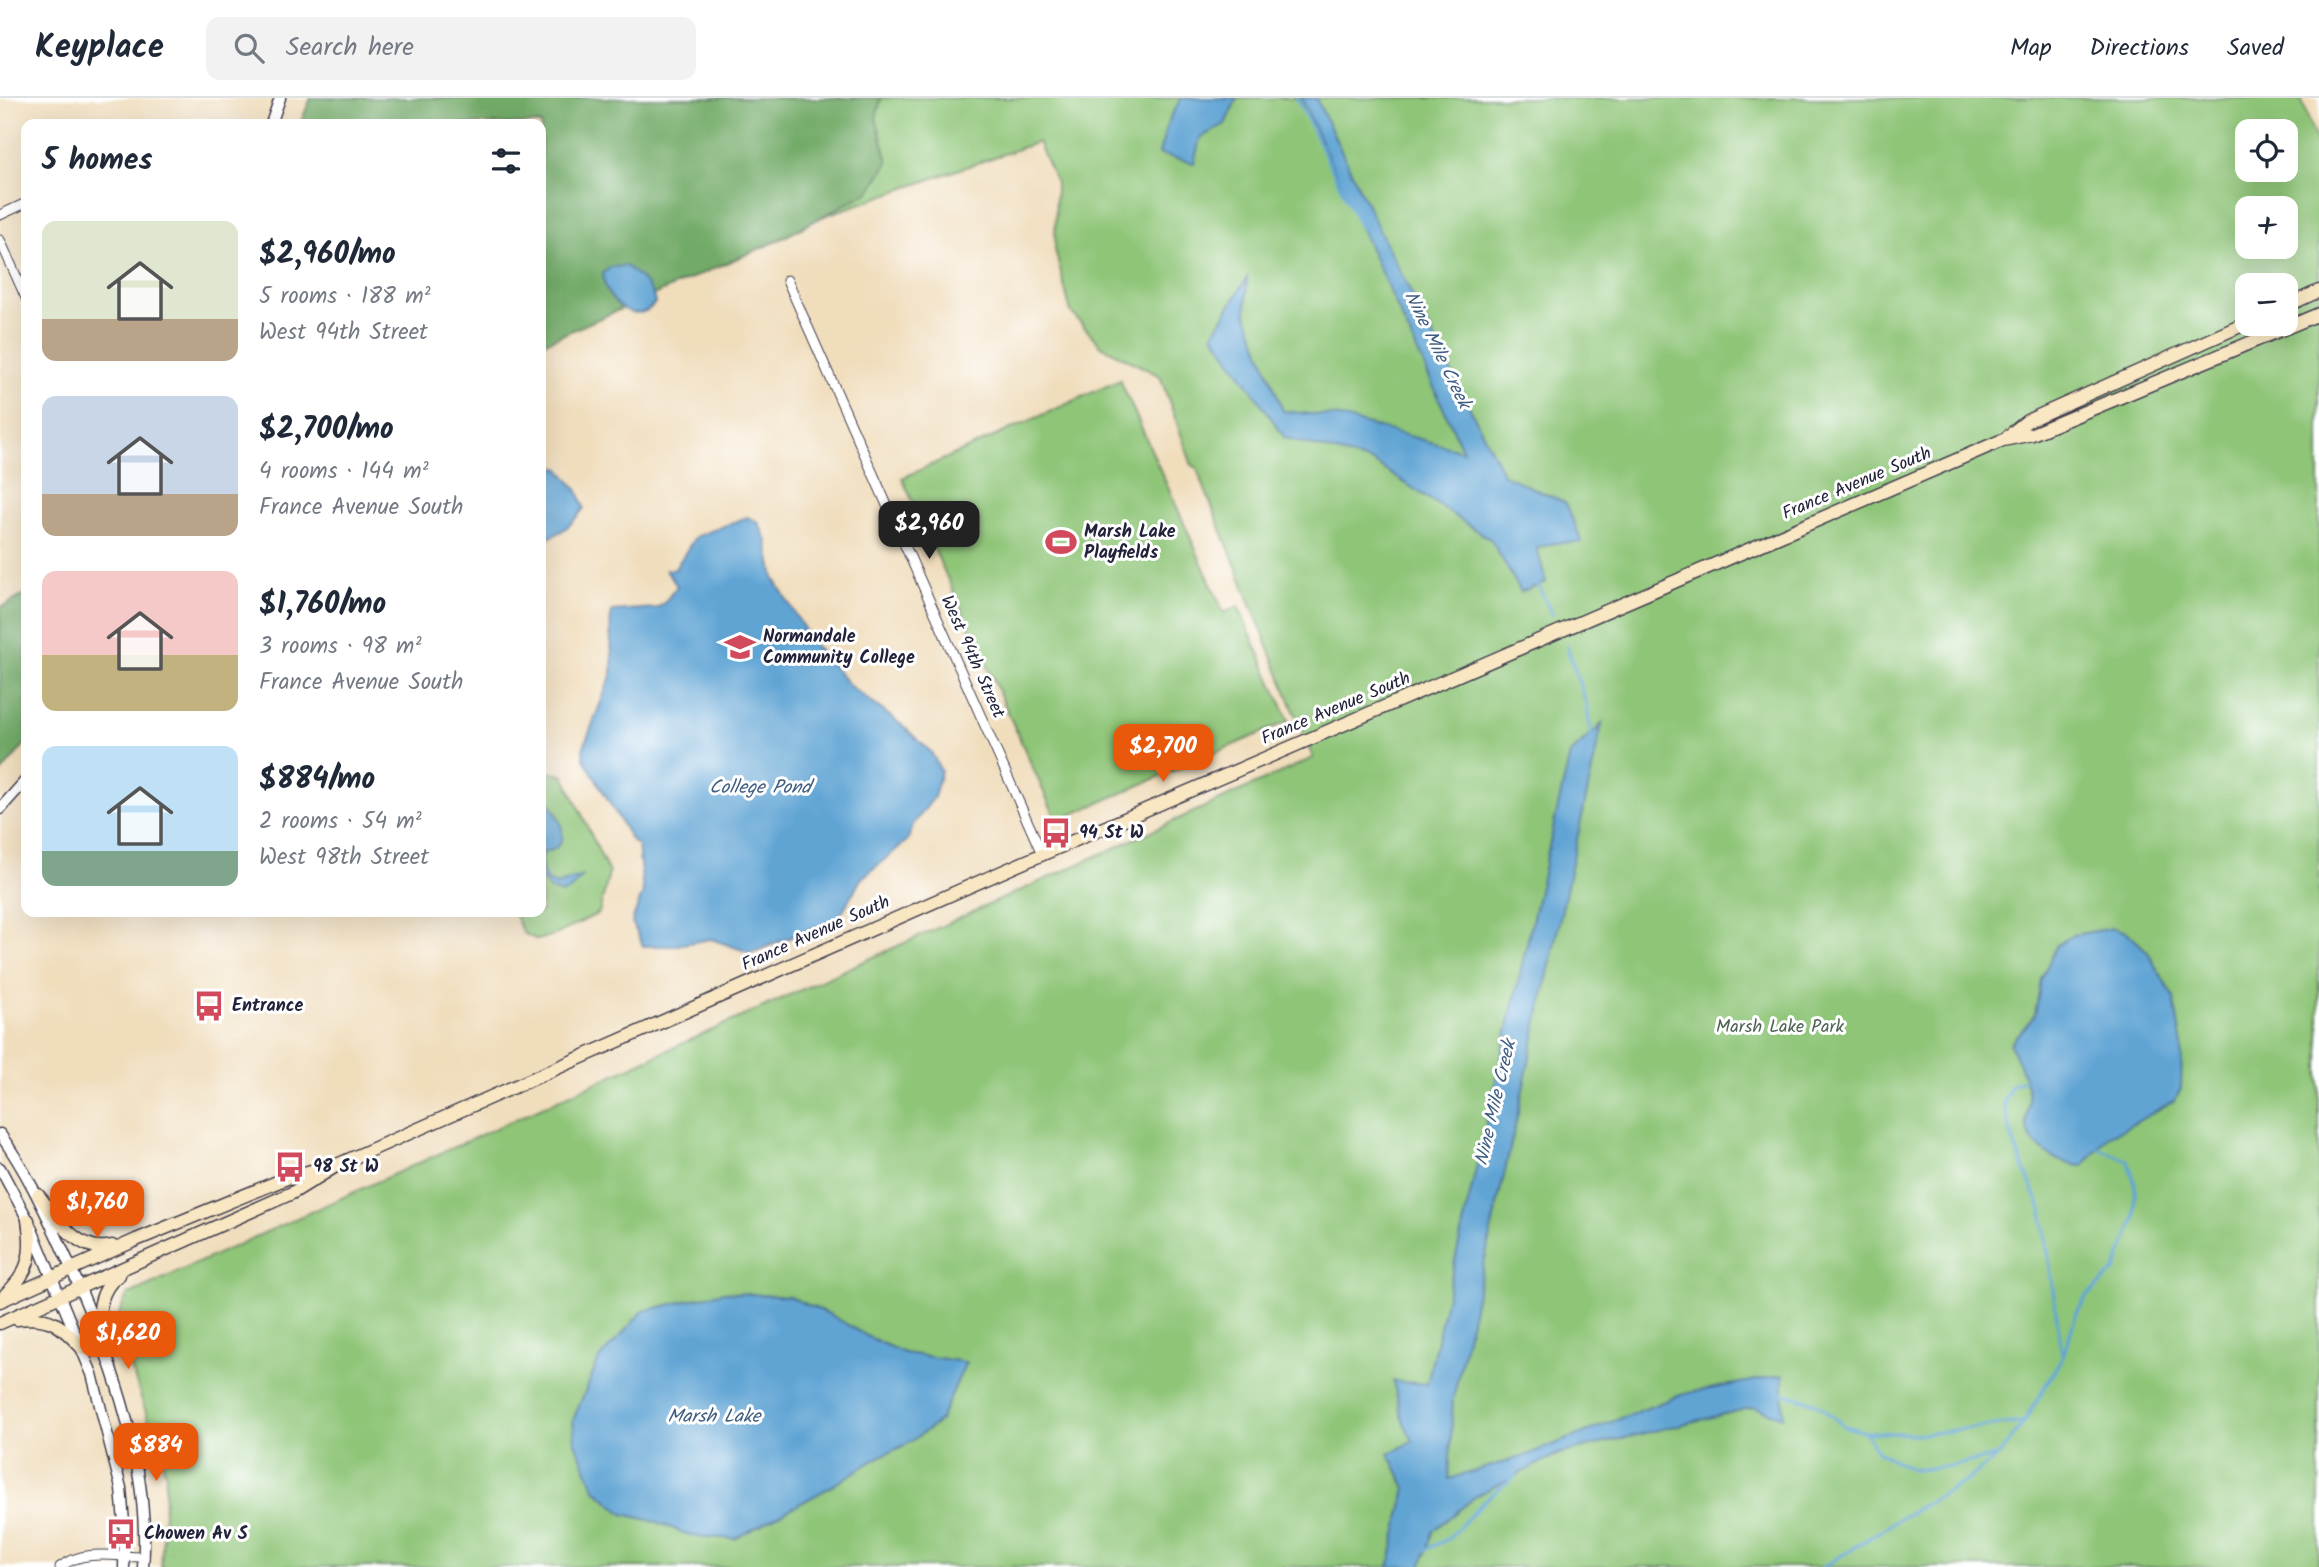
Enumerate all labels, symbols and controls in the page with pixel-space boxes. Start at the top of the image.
search box [206,17,696,80]
text: Keyplace [35,22,164,75]
text: Search here [286,27,414,69]
icon: search [230,29,268,67]
text: Map [2010,29,2052,68]
text: Directions [2090,29,2189,68]
text: Saved [2227,29,2284,68]
map controls [2235,119,2298,336]
button: locate [2235,119,2298,182]
text: 5 homes [42,137,153,185]
icon: filters [487,142,525,180]
button: + [2235,196,2298,259]
text: $2,960/mo [259,231,396,279]
icon: home [98,249,182,333]
button: − [2235,273,2298,336]
text: 5 rooms · 188 m² [259,279,431,315]
water label: Nine Mile Creek [1396,286,1480,417]
text: West 94th Street [259,315,428,351]
text: $2,700/mo [259,406,394,454]
icon: home [98,424,182,508]
street label: France Avenue South [1778,439,1936,529]
text: 4 rooms · 144 m² [259,454,429,490]
text: France Avenue South [259,490,463,526]
pin: $2,960 [872,502,986,561]
text: $2,960 [895,506,963,542]
place label: Marsh Lake Playfields [1084,518,1176,568]
sports icon: Marsh Lake Playfields [1044,525,1078,559]
text: $1,760/mo [259,581,386,629]
street label: West 94th Street [932,591,1013,724]
icon: home [98,599,182,683]
place label: Normandale Community College [763,623,915,673]
text: 3 rooms · 98 m² [259,629,422,665]
school or university icon: Normandale Community College [723,630,757,664]
street label: France Avenue South [1257,664,1415,754]
text: France Avenue South [259,665,463,701]
pin: $2,700 [1106,724,1220,784]
text: $2,700 [1129,729,1197,765]
text: $884/mo [259,756,375,804]
water label: College Pond [709,773,815,803]
icon: home [98,774,182,858]
text: 2 rooms · 54 m² [259,804,422,840]
bus stop icon: 94 St W [1039,816,1073,850]
place label: 94 St W [1079,819,1144,848]
text: West 98th Street [259,840,429,876]
street label: France Avenue South [737,888,895,980]
bus stop icon: Entrance [192,989,226,1023]
place label: Entrance [232,992,303,1021]
park label: Marsh Lake Park [1716,1013,1844,1042]
water label: Nine Mile Creek [1467,1034,1526,1169]
bus stop icon: 98 St W [273,1150,307,1184]
place label: 98 St W [313,1153,379,1182]
pin: $1,760 [40,1180,154,1240]
text: $1,760 [66,1185,128,1221]
pin: $1,620 [71,1312,185,1371]
text: $1,620 [96,1316,160,1352]
water label: Marsh Lake [668,1402,763,1432]
pin: $884 [115,1424,197,1483]
text: $884 [129,1428,183,1464]
bus stop icon: Chowen Av S [104,1517,138,1551]
place label: Chowen Av S [144,1520,248,1549]

